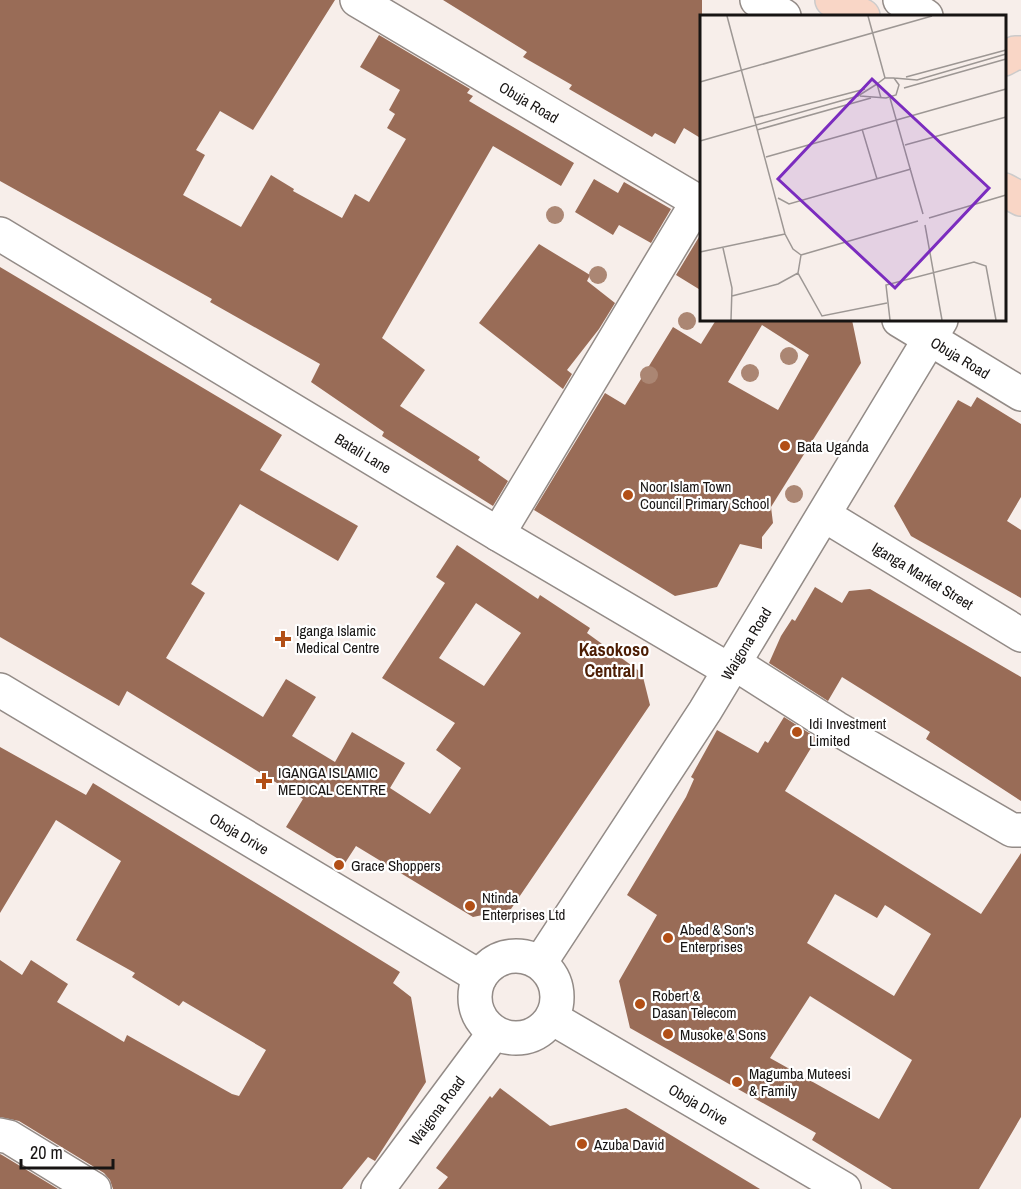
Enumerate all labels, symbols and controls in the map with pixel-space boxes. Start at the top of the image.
inset map [700,15,1006,321]
street label: Obuja Road [496,76,563,128]
street label: Obuja Road [927,331,994,383]
street label: Batali Lane [331,428,395,478]
place label: Bata Uganda [797,436,869,457]
marker: Bata Uganda [778,439,792,453]
place label: Noor Islam Town Council Primary School [640,476,769,514]
marker: Noor Islam Town Council Primary School [621,488,635,502]
street label: Iganga Market Street [869,536,978,615]
street label: Waigona Road [716,603,776,684]
place label: Iganga Islamic Medical Centre [296,620,380,658]
marker: Iganga Islamic Medical Centre [274,630,292,648]
district label: Kasokoso Central I [579,637,649,683]
place label: Idi Investment Limited [809,713,887,751]
marker: Idi Investment Limited [790,725,804,739]
place label: IGANGA ISLAMIC MEDICAL CENTRE [278,762,386,800]
marker: IGANGA ISLAMIC MEDICAL CENTRE [255,772,273,790]
street label: Oboja Drive [206,807,273,859]
place label: Grace Shoppers [351,855,441,876]
marker: Grace Shoppers [332,858,346,872]
place label: Ntinda Enterprises Ltd [482,887,565,925]
marker: Ntinda Enterprises Ltd [463,899,477,913]
place label: Abed & Son's Enterprises [679,919,754,957]
marker: Abed & Son's Enterprises [661,931,675,945]
place label: Robert & Dasan Telecom [652,985,737,1023]
marker: Robert & Dasan Telecom [633,997,647,1011]
place label: Musoke & Sons [680,1024,766,1045]
marker: Musoke & Sons [661,1027,675,1041]
place label: Magumba Muteesi & Family [749,1063,851,1101]
street label: Waigona Road [404,1071,469,1149]
marker: Magumba Muteesi & Family [730,1075,744,1089]
street label: Oboja Drive [665,1078,732,1130]
scale bar [21,1132,112,1170]
place label: Azuba David [593,1134,664,1155]
marker: Azuba David [575,1137,589,1151]
text: 20 m [30,1140,63,1165]

